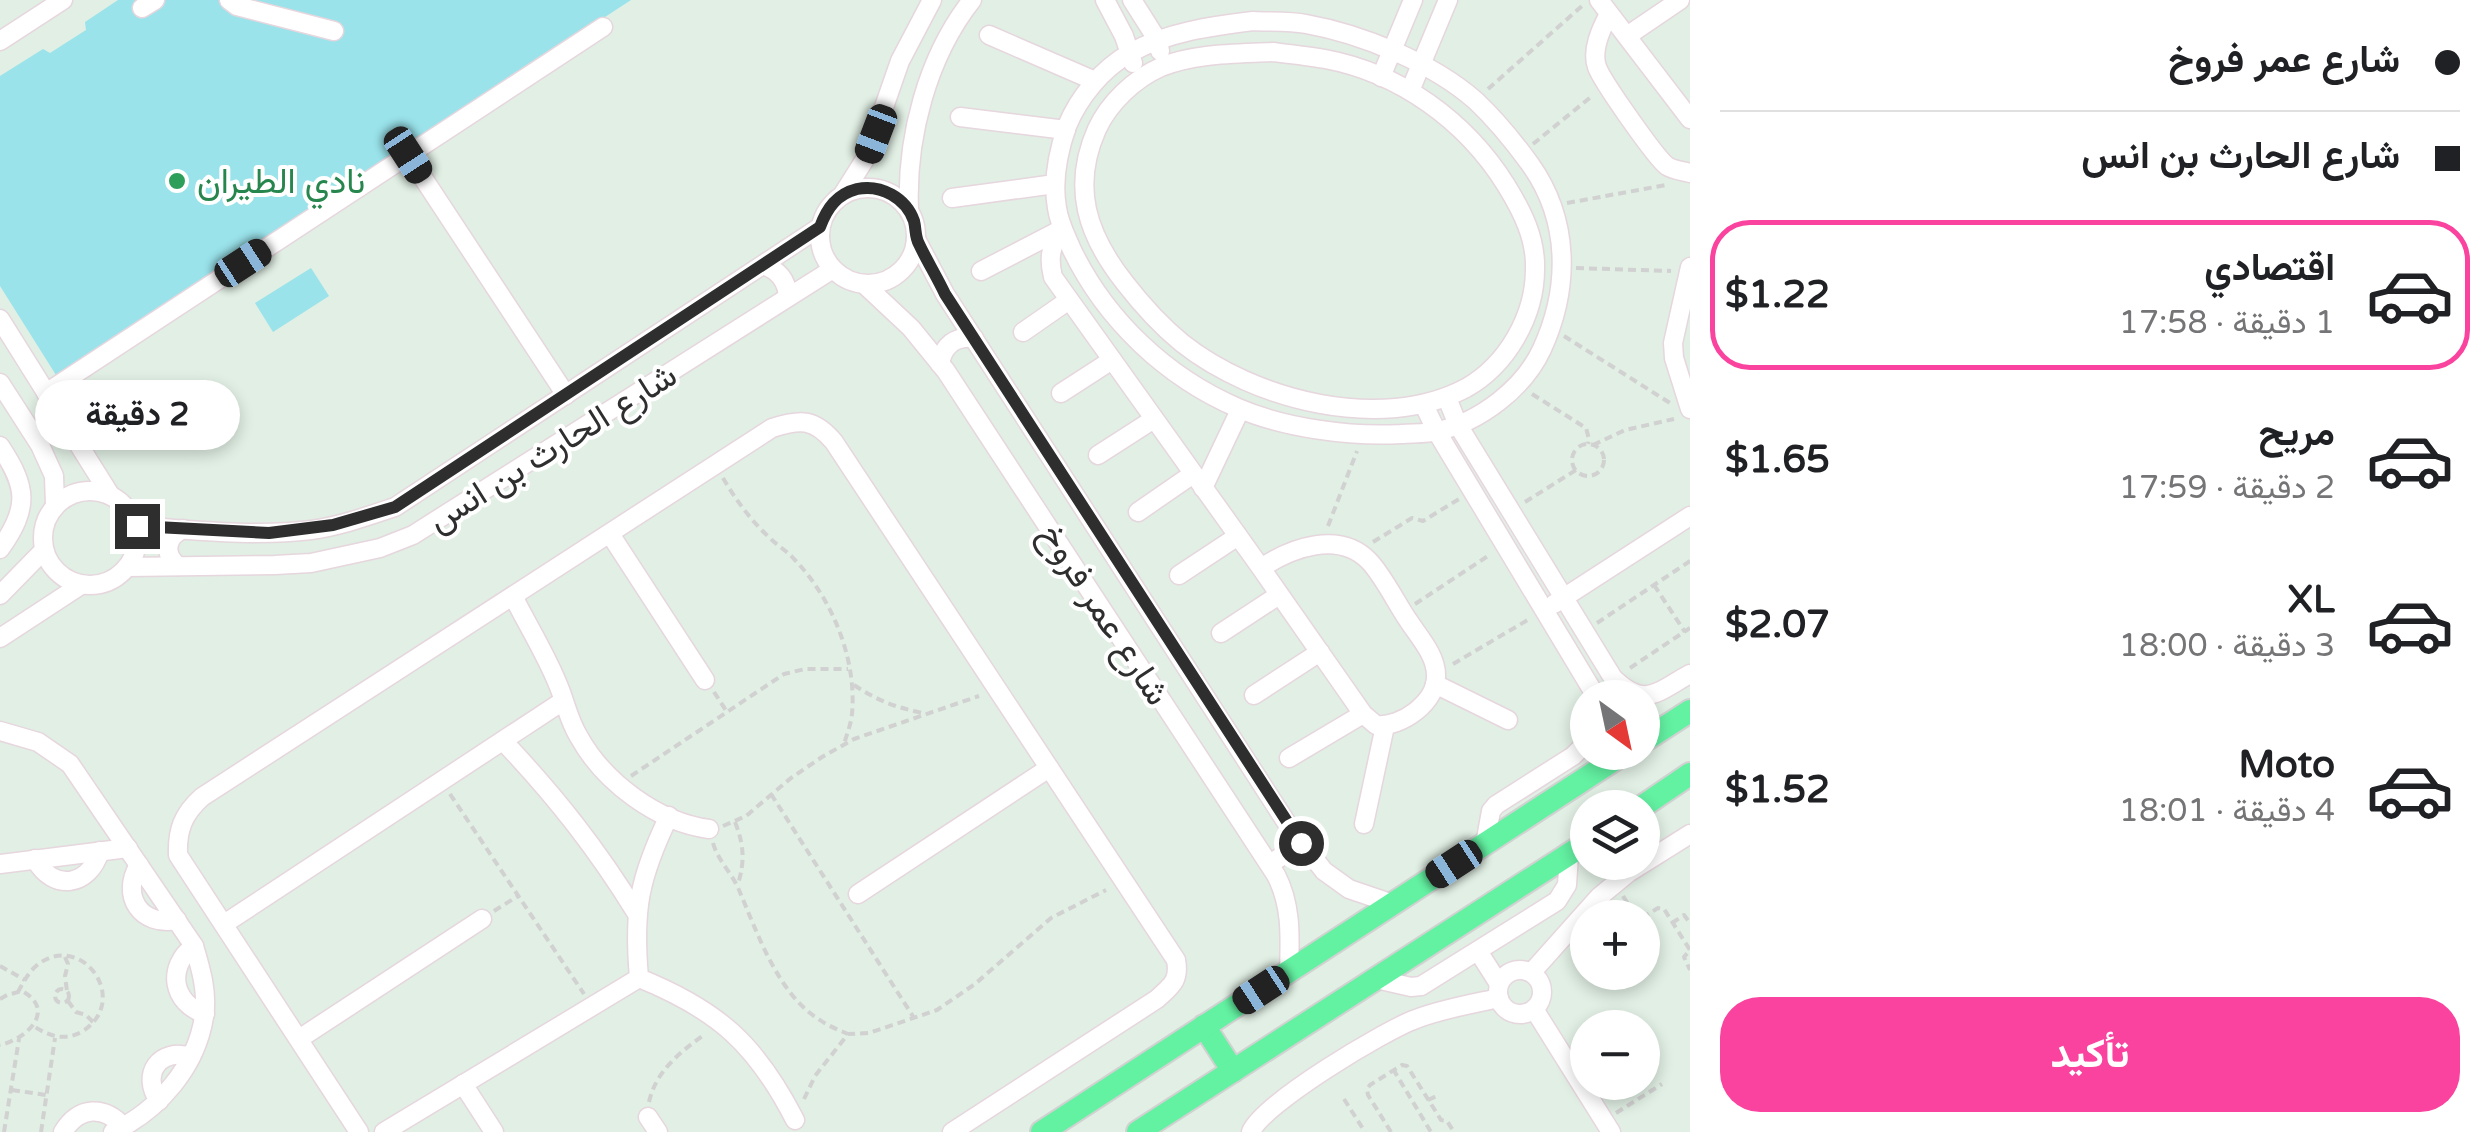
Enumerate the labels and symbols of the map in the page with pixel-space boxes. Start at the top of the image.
car [851,101,901,167]
car [379,122,437,188]
place label: نادي الطيران [197,161,365,210]
marker: نادي الطيران [166,170,188,192]
car [210,234,276,292]
street label: شارع الحارث بن انس [420,354,686,543]
callout: 2 دقيقة [34,381,240,451]
route end [115,504,160,549]
street label: شارع عمر فروخ [1028,516,1179,714]
north arrow [1570,680,1660,770]
route start [1279,821,1324,866]
car [1421,835,1487,893]
car [1228,961,1294,1019]

